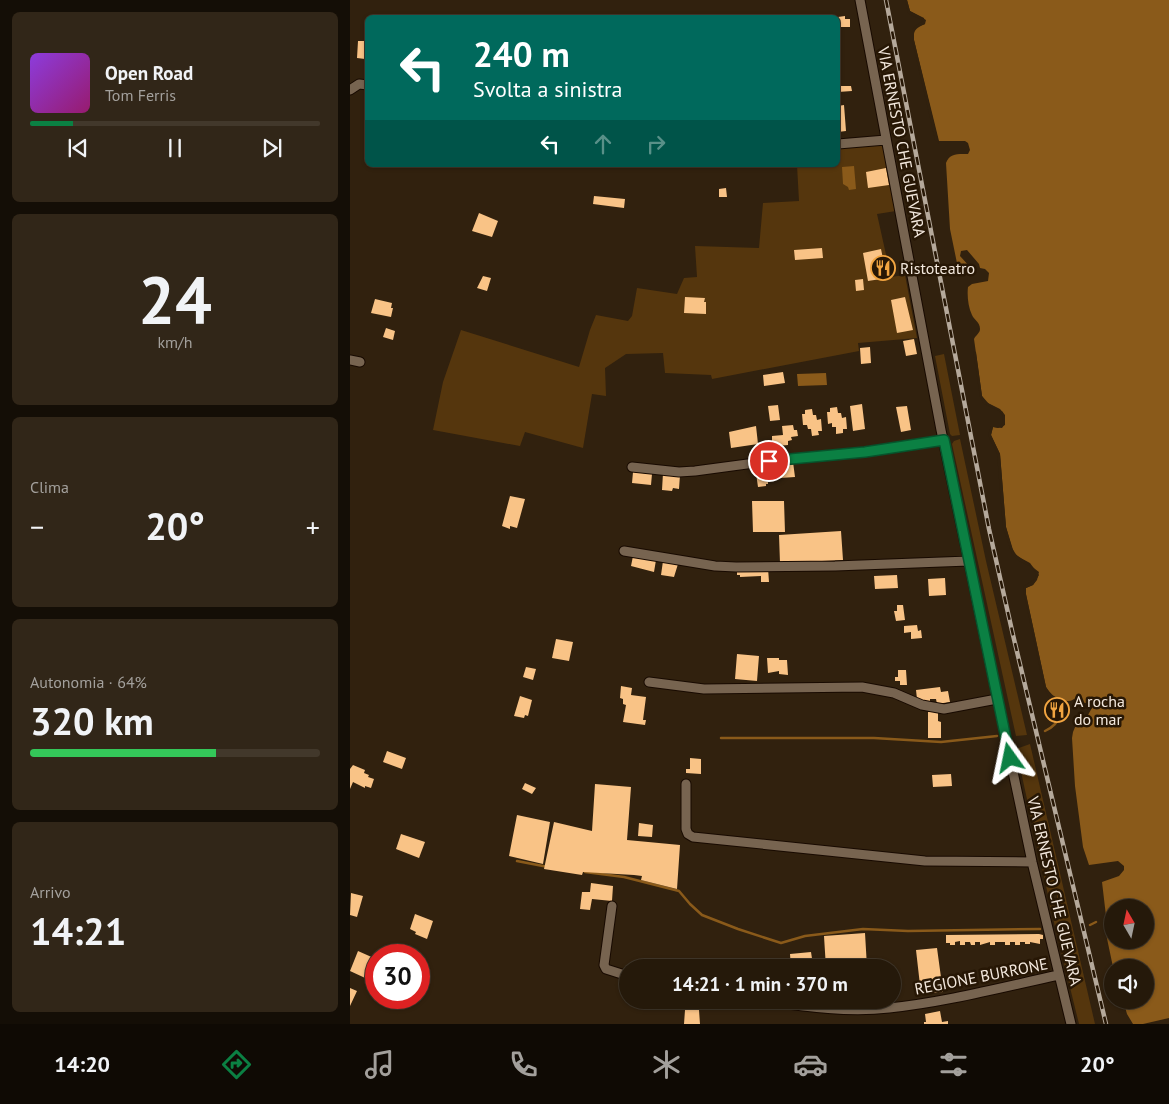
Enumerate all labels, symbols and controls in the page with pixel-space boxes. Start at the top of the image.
text: 240 m [473,31,570,77]
icon: left [390,35,455,100]
street label: VIA ERNESTO CHE GUEVARA [874,44,930,240]
text: Open Road [105,61,193,85]
text: Svolta a sinistra [473,75,623,103]
text: Tom Ferris [105,85,176,105]
icon: left [536,130,564,158]
icon: ahead [589,130,617,158]
icon: right [642,130,670,158]
icon: previous [64,134,92,162]
icon: pause [161,134,189,162]
icon: next [258,134,286,162]
restaurant icon: Ristoteatro [870,255,896,281]
text: 24 [138,257,212,341]
place label: Ristoteatro [900,258,975,278]
text: km/h [157,332,193,352]
pin [748,440,790,482]
icon: arrive [755,447,783,475]
text: Clima [30,477,69,497]
text: 20° [145,501,205,550]
text: − [30,508,44,545]
text: + [306,508,320,545]
text: Autonomia · 64% [30,672,147,692]
place label: A rocha do mar [1074,691,1125,729]
text: 320 km [30,696,154,745]
restaurant icon: A rocha do mar [1044,697,1070,723]
position arrow [983,731,1035,783]
street label: VIA ERNESTO CHE GUEVARA [1023,793,1087,988]
text: Arrivo [30,882,71,902]
north arrow [1104,899,1154,949]
map controls [1104,899,1154,1009]
text: 14:21 [30,906,126,955]
speed limit sign: 30 [365,944,430,1009]
street label: REGIONE BURRONE [913,953,1049,999]
button: sound [1104,959,1154,1009]
text: 14:21 · 1 min · 370 m [672,972,848,996]
icon: directions [219,1047,254,1082]
icon: music [362,1047,397,1082]
icon: phone [506,1047,541,1082]
icon: climate [649,1047,684,1082]
icon: car [793,1047,828,1082]
icon: filters [936,1047,971,1082]
text: 14:20 [54,1050,110,1078]
text: 20° [1080,1050,1115,1078]

